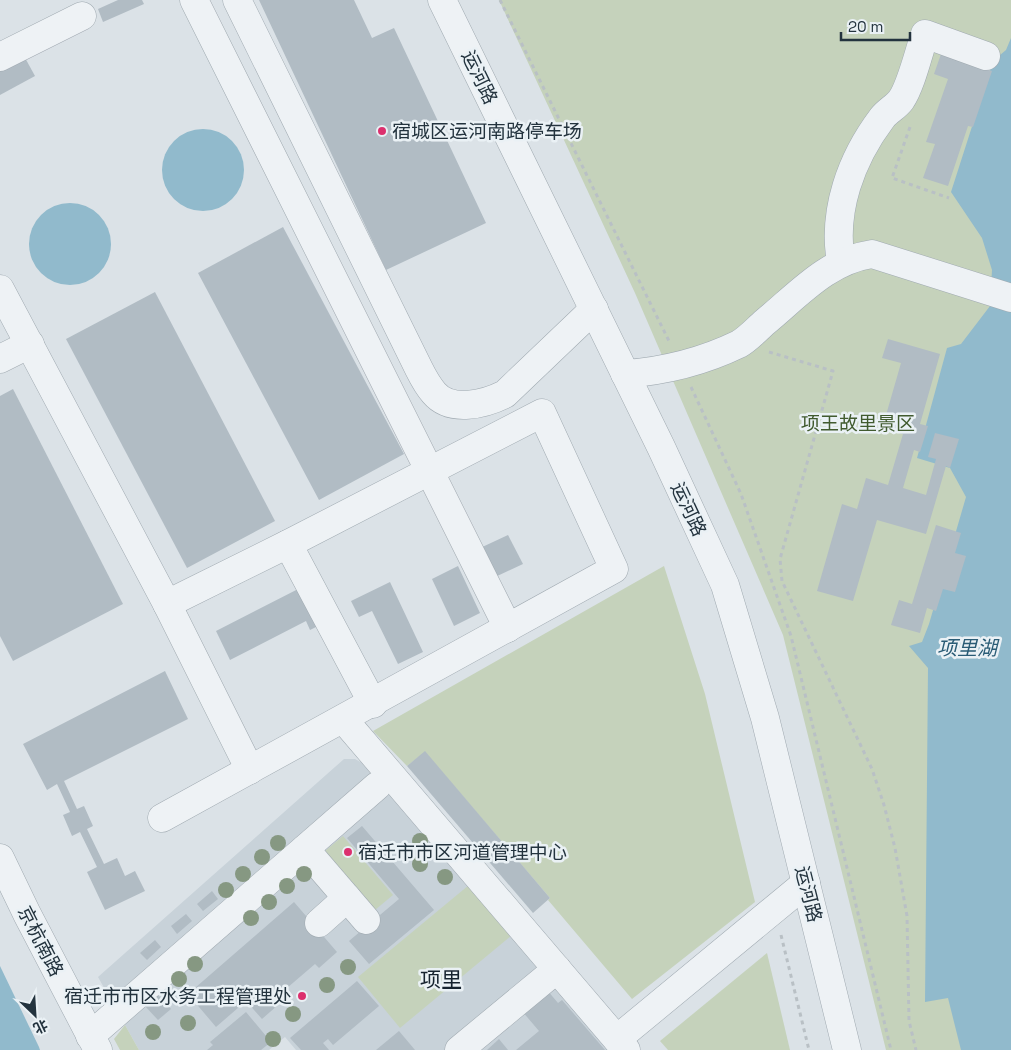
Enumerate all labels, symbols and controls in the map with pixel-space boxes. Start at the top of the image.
scale bar [841,10,910,42]
text: 20 m [848,17,883,36]
street label: 运河路 [456,46,503,108]
place label: 宿城区运河南路停车场 [392,119,582,144]
marker: 宿城区运河南路停车场 [376,125,388,137]
park label: 项王故里景区 [801,411,915,436]
street label: 运河路 [665,478,712,540]
water label: 项里湖 [937,635,1000,661]
place label: 宿迁市市区河道管理中心 [358,840,567,865]
marker: 宿迁市市区河道管理中心 [342,846,354,858]
street label: 运河路 [789,863,828,925]
street label: 京杭南路 [12,902,69,981]
district label: 项里 [420,966,462,993]
place label: 宿迁市市区水务工程管理处 [64,984,292,1009]
north arrow [10,990,60,1040]
marker: 宿迁市市区水务工程管理处 [296,990,308,1002]
text: 北 [30,1016,51,1038]

